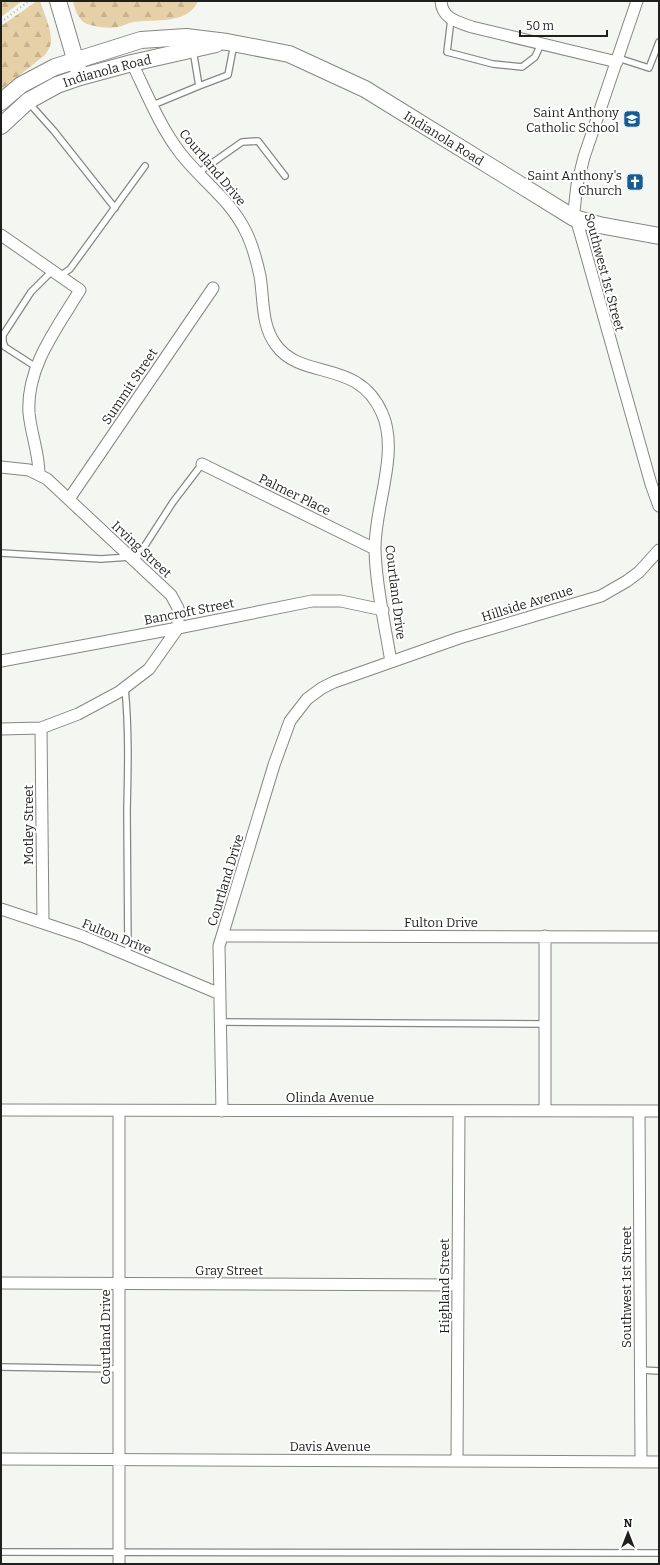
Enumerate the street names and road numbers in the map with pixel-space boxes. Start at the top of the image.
street label: Indianola Road [61,52,153,90]
street label: Indianola Road [401,108,487,169]
street label: Courtland Drive [176,126,249,209]
street label: Southwest 1st Street [582,211,628,333]
street label: Summit Street [98,345,160,427]
street label: Palmer Place [256,471,333,518]
street label: Irving Street [109,518,175,581]
street label: Courtland Drive [382,544,409,640]
street label: Hillside Avenue [480,582,575,625]
street label: Bancroft Street [143,595,236,628]
street label: Motley Street [21,785,36,865]
street label: Courtland Drive [204,832,247,928]
street label: Fulton Drive [404,915,478,930]
street label: Fulton Drive [80,916,154,957]
street label: Olinda Avenue [286,1090,374,1105]
street label: Southwest 1st Street [619,1226,634,1348]
street label: Highland Street [437,1238,452,1334]
street label: Gray Street [195,1263,263,1278]
street label: Courtland Drive [98,1289,113,1385]
street label: Davis Avenue [290,1439,371,1454]

